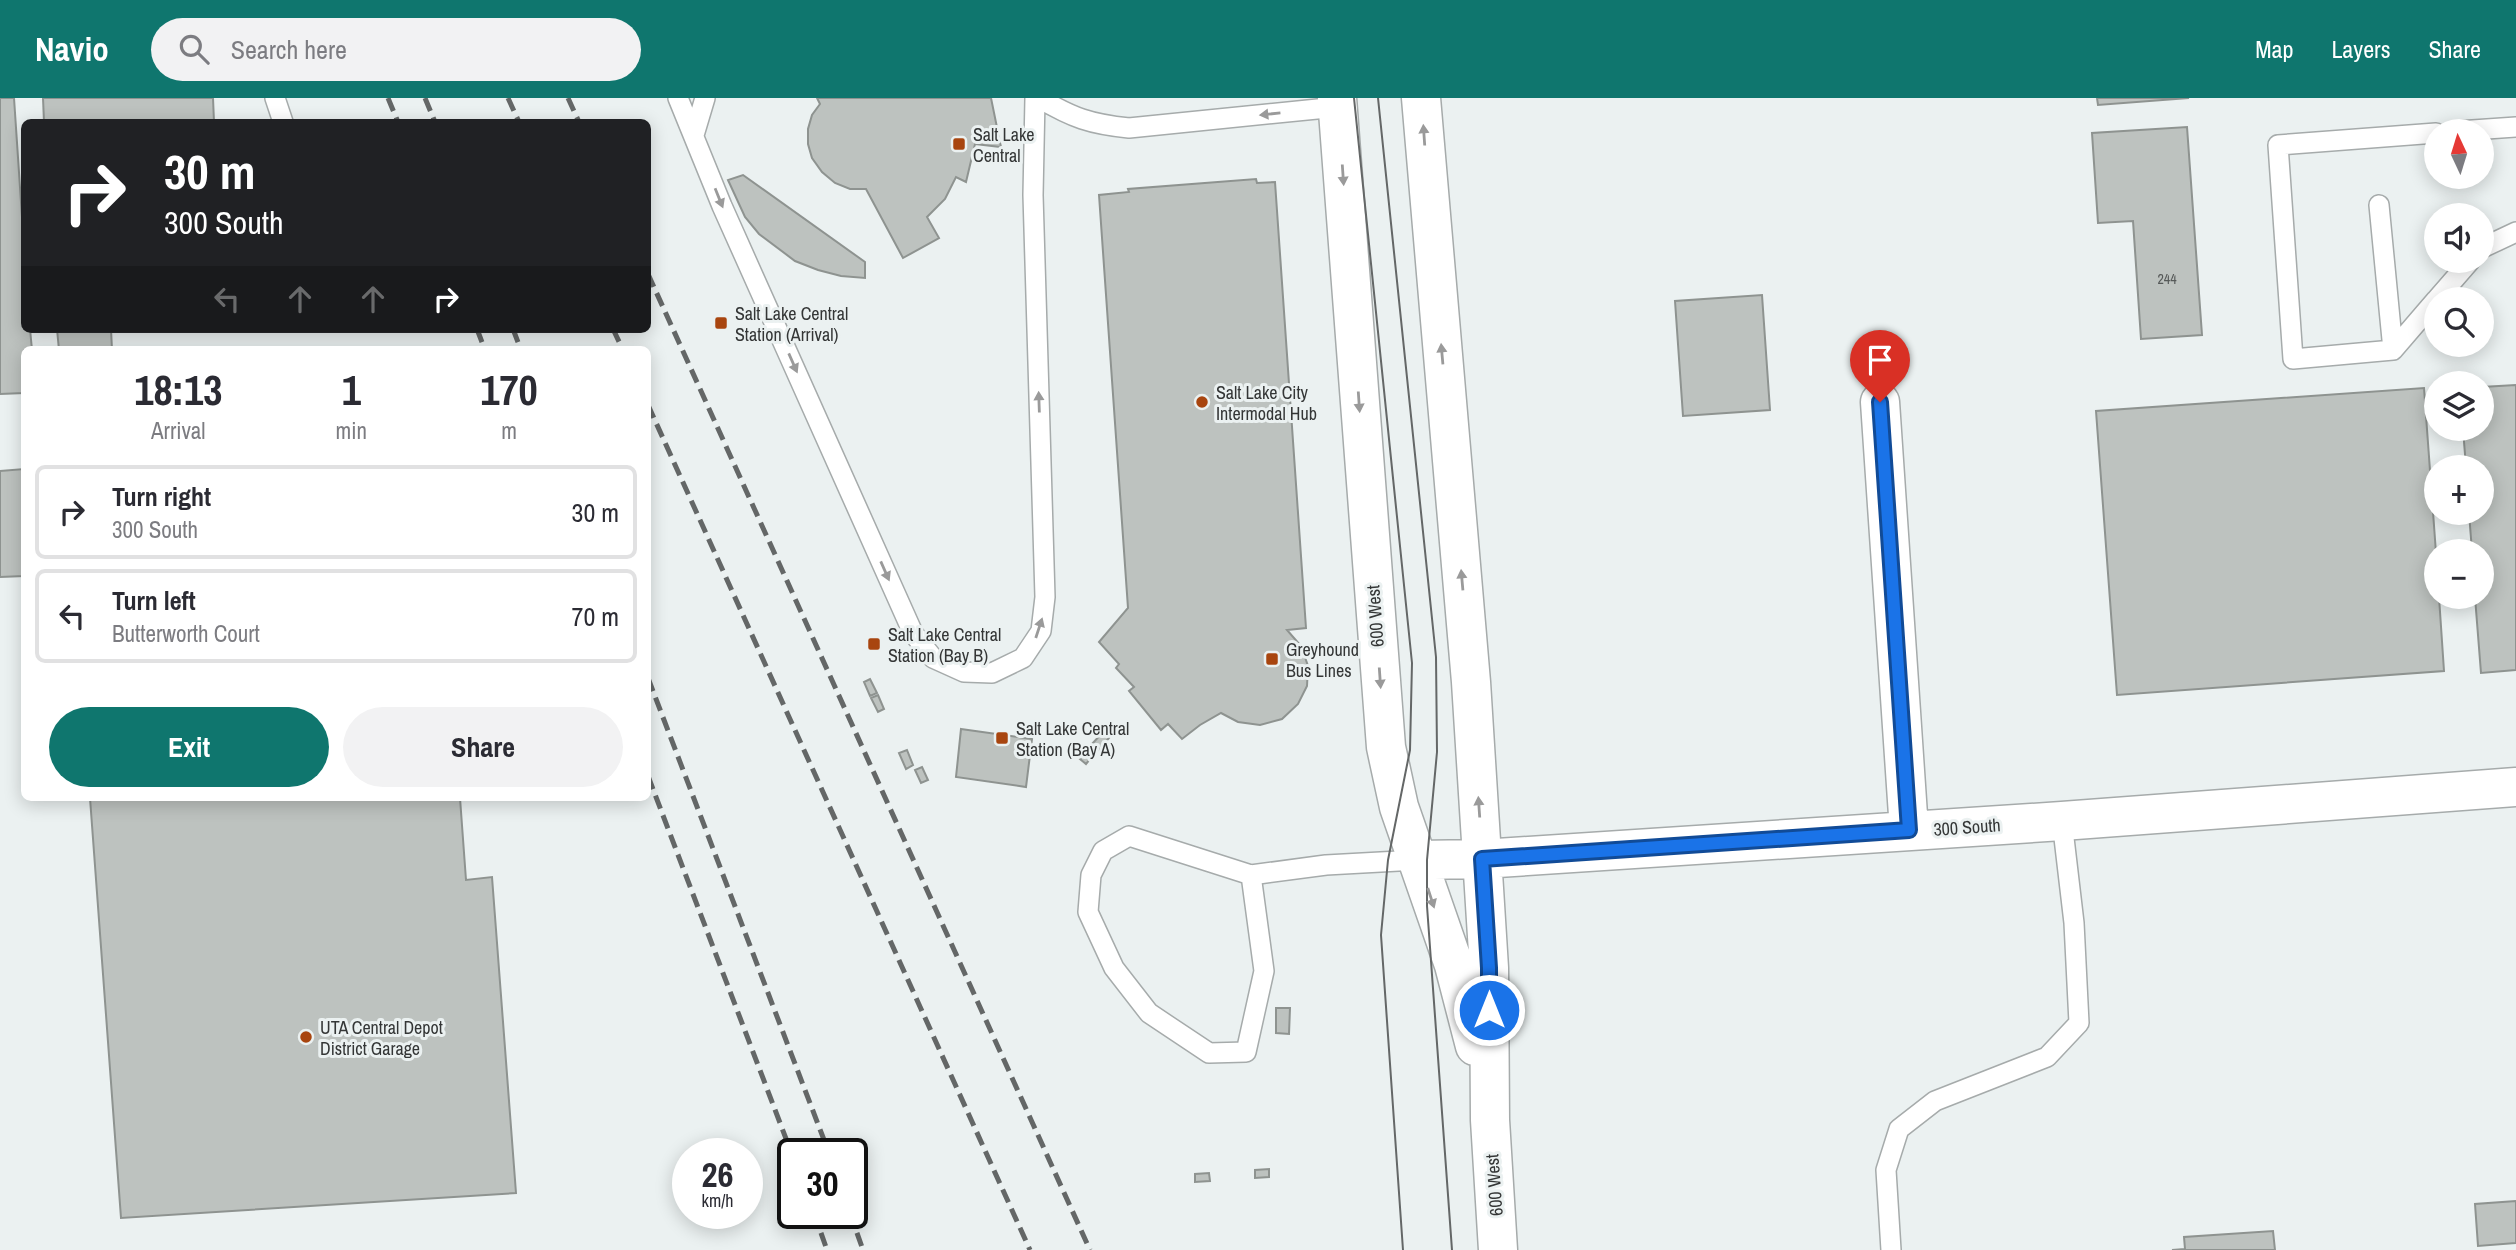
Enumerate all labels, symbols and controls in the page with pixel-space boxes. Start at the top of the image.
search box [151,18,641,81]
text: Navio [35,27,109,71]
icon: search [175,30,213,68]
text: Search here [231,32,347,67]
text: Map [2255,33,2293,65]
text: Layers [2331,33,2390,65]
text: Share [2428,33,2481,65]
one-way arrow [1258,109,1280,120]
north arrow [2424,119,2494,189]
map controls [2424,119,2494,609]
place label: Salt Lake Central [973,122,1035,168]
one-way arrow [1418,124,1429,146]
marker: Salt Lake Central [951,136,967,152]
text: 30 m [164,138,256,204]
icon: right [49,147,140,238]
one-way arrow [1337,164,1348,186]
one-way arrow [714,188,725,209]
text: 300 South [164,201,284,244]
button: sound [2424,203,2494,273]
house number: 244 [2157,270,2177,288]
icon: left [208,280,246,318]
icon: ahead [281,280,319,318]
icon: ahead [354,280,392,318]
icon: right [427,280,465,318]
button: search [2424,287,2494,357]
place label: Salt Lake Central Station (Arrival) [735,301,848,347]
marker: Salt Lake Central Station (Arrival) [713,315,729,331]
pin [1850,330,1910,402]
icon: arrive [1861,341,1899,379]
one-way arrow [1436,343,1447,365]
one-way arrow [787,353,799,373]
text: 18:13 [134,362,222,418]
text: 1 [342,362,361,418]
text: 170 [480,362,538,418]
button: layers [2424,371,2494,441]
place label: Salt Lake City Intermodal Hub [1216,380,1317,426]
one-way arrow [1033,391,1045,413]
one-way arrow [1354,391,1365,413]
marker: Salt Lake City Intermodal Hub [1194,394,1210,410]
text: Arrival [151,415,206,446]
text: min [336,415,367,446]
text: m [501,415,517,446]
button: + [2424,455,2494,525]
text: Turn right [112,479,211,514]
icon: right [53,493,91,531]
text: 30 m [572,495,619,530]
text: 300 South [112,514,198,545]
button: − [2424,539,2494,609]
one-way arrow [880,560,891,581]
one-way arrow [1456,569,1467,591]
text: Turn left [112,583,196,618]
street label: 600 West [1360,584,1390,648]
icon: left [53,597,91,635]
text: 70 m [572,599,619,634]
text: Butterworth Court [112,618,260,649]
one-way arrow [1034,618,1044,639]
place label: Salt Lake Central Station (Bay B) [888,622,1001,668]
marker: Salt Lake Central Station (Bay B) [866,636,882,652]
place label: Greyhound Bus Lines [1286,637,1359,683]
marker: Greyhound Bus Lines [1264,651,1280,667]
one-way arrow [1375,667,1386,689]
button: Exit [49,707,329,787]
button: Share [343,707,623,787]
place label: Salt Lake Central Station (Bay A) [1016,716,1129,762]
marker: Salt Lake Central Station (Bay A) [994,730,1010,746]
one-way arrow [1473,796,1484,818]
street label: 300 South [1933,812,2001,842]
one-way arrow [1427,888,1437,909]
position arrow [1452,973,1526,1047]
place label: UTA Central Depot District Garage [320,1015,443,1061]
marker: UTA Central Depot District Garage [298,1029,314,1045]
speed limit sign: 30 [777,1138,868,1229]
text: 26 [702,1151,733,1198]
street label: 600 West [1479,1153,1509,1217]
text: km/h [702,1188,734,1213]

